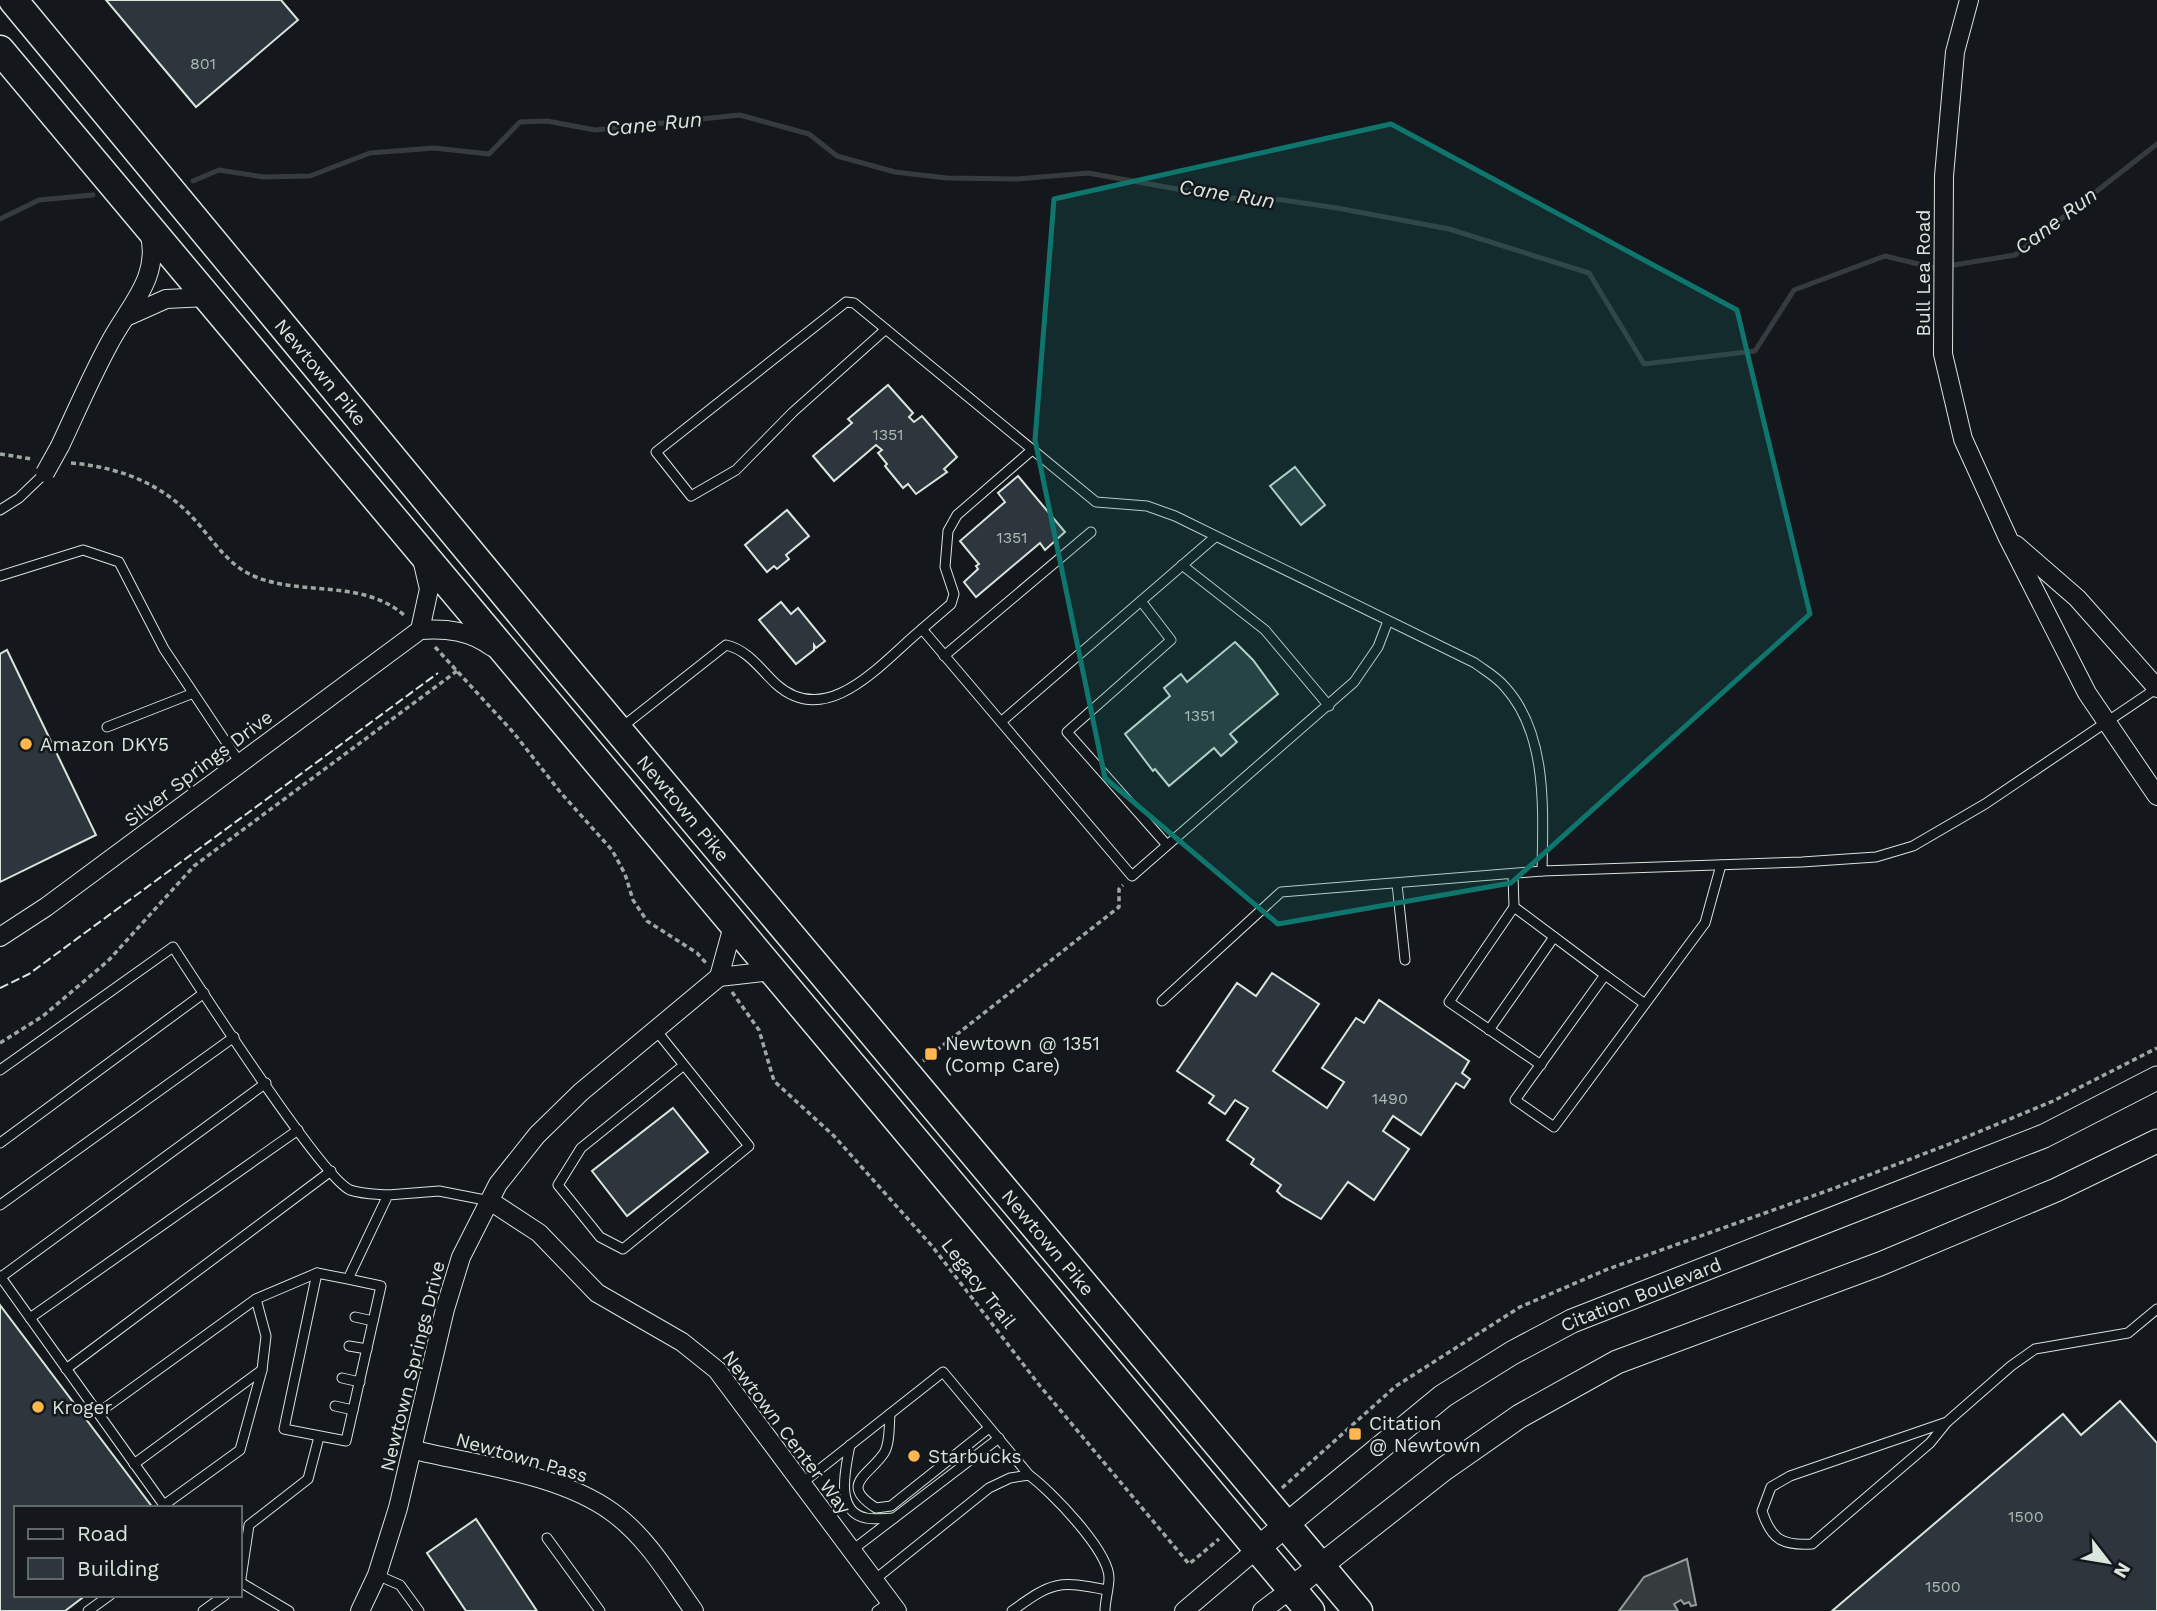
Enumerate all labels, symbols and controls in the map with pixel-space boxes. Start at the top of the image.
house number: 801 [190,54,216,73]
water label: Cane Run [604,106,703,141]
water label: Cane Run [1177,174,1277,213]
water label: Cane Run [2009,181,2102,260]
street label: Bull Lea Road [1912,210,1935,336]
street label: Newtown Pike [270,314,371,430]
house number: 1351 [872,425,904,444]
house number: 1351 [996,528,1028,547]
street label: Silver Springs Drive [120,705,277,832]
house number: 1351 [1184,706,1216,725]
place label: Amazon DKY5 [40,733,169,756]
marker: Amazon DKY5 [18,736,34,752]
street label: Newtown Pike [632,750,734,866]
place label: Newtown @ 1351 (Comp Care) [945,1032,1100,1077]
marker: Newtown @ 1351 (Comp Care) [923,1046,939,1062]
house number: 1490 [1372,1089,1408,1108]
street label: Newtown Pike [997,1185,1099,1300]
street label: Legacy Trail [936,1234,1021,1333]
street label: Citation Boulevard [1557,1253,1725,1337]
street label: Newtown Springs Drive [375,1259,450,1474]
street label: Newtown Center Way [718,1346,856,1519]
place label: Kroger [52,1396,112,1419]
marker: Kroger [30,1399,46,1415]
place label: Citation @ Newtown [1369,1412,1481,1457]
marker: Citation @ Newtown [1347,1426,1363,1442]
street label: Newtown Pass [453,1428,590,1487]
place label: Starbucks [928,1445,1022,1468]
marker: Starbucks [906,1448,922,1464]
legend [14,1506,242,1597]
house number: 1500 [2008,1507,2044,1526]
text: Road [77,1521,128,1546]
north arrow [2073,1527,2143,1597]
text: Building [77,1556,159,1581]
text: N [2109,1559,2136,1582]
house number: 1500 [1925,1577,1961,1596]

